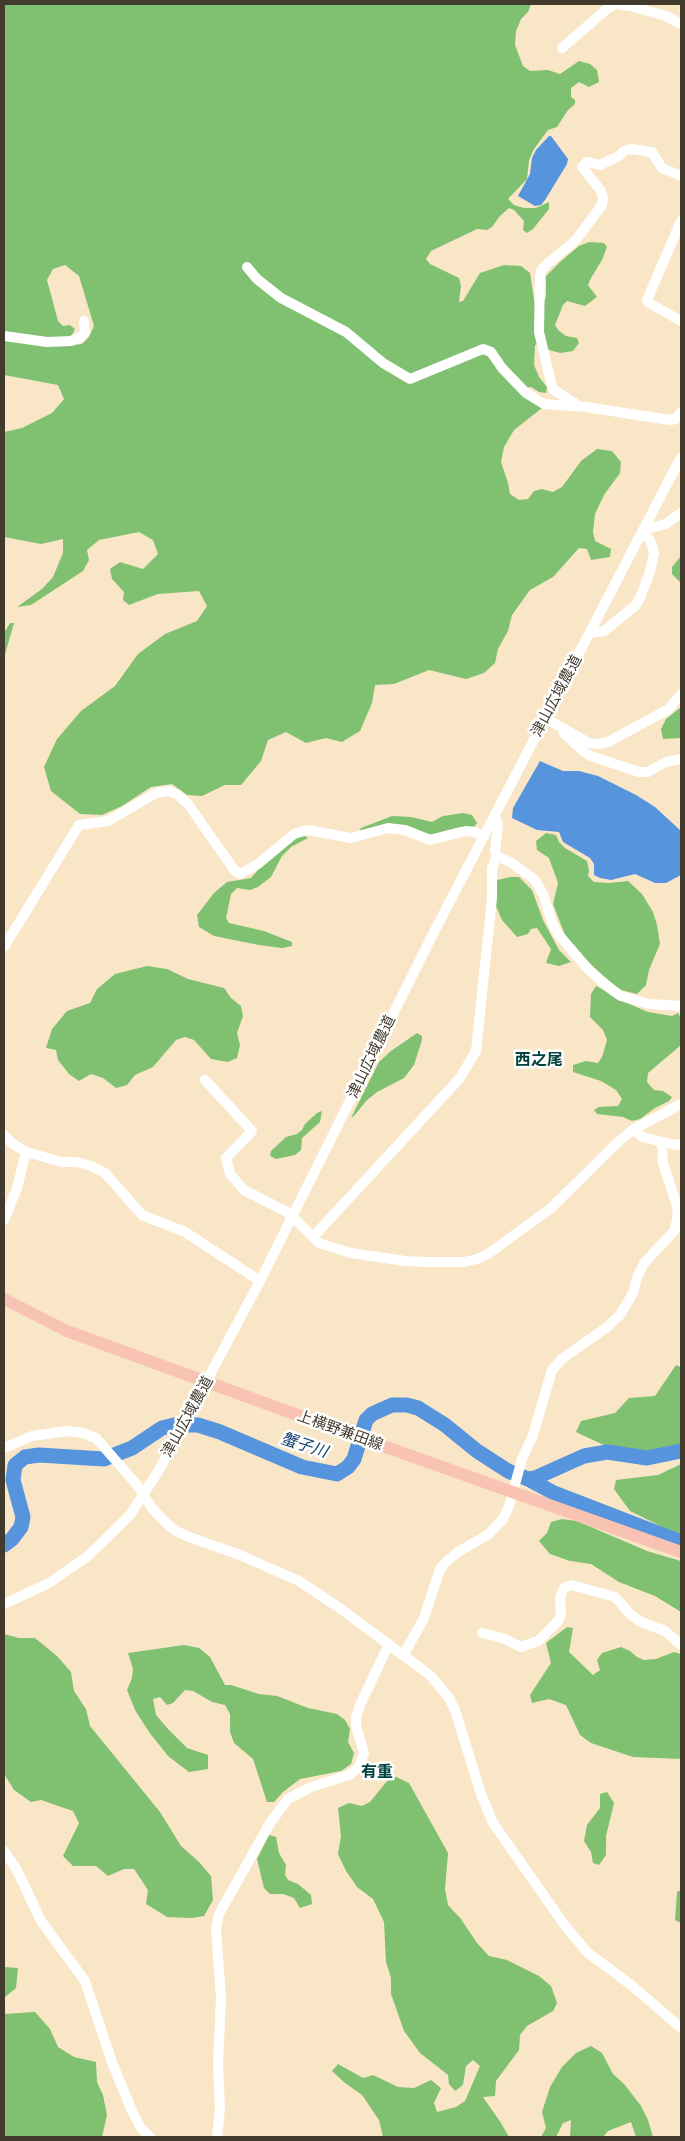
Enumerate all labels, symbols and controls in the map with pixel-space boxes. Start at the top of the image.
street label: 津山広域農道 [528,652,586,740]
street label: 津山広域農道 [344,1013,400,1101]
district label: 西之尾 [515,1051,563,1071]
street label: 津山広域農道 [158,1373,218,1461]
street label: 上横野兼田線 [295,1407,385,1455]
water label: 蟹子川 [278,1429,330,1463]
district label: 有重 [361,1763,393,1783]

